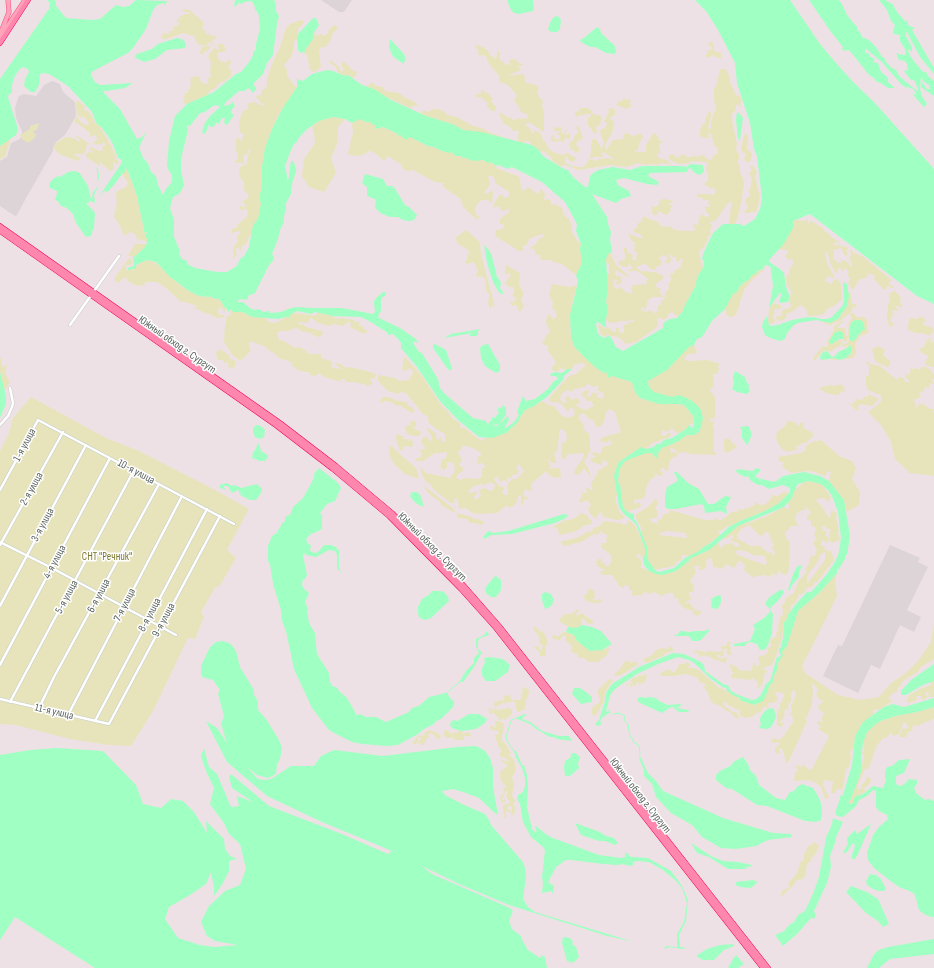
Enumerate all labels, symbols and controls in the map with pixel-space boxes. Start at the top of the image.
street label: Южный обход г. Сургут [136,313,218,377]
street label: 1-я улица [11,426,39,464]
street label: 10-я улица [115,457,157,487]
street label: 2-я улица [17,470,47,508]
street label: 3-я улица [29,506,57,544]
street label: Южный обход г. Сургут [395,510,469,584]
street label: 4-я улица [41,543,69,581]
park label: СНТ "Речник" [82,550,132,564]
street label: 6-я улица [85,577,113,615]
street label: 5-я улица [53,578,81,616]
street label: 7-я улица [111,586,139,624]
street label: 8-я улица [136,596,164,634]
street label: 9-я улица [150,601,178,639]
street label: 11-я улица [33,701,75,723]
street label: Южный обход г. Сургут [607,756,673,836]

